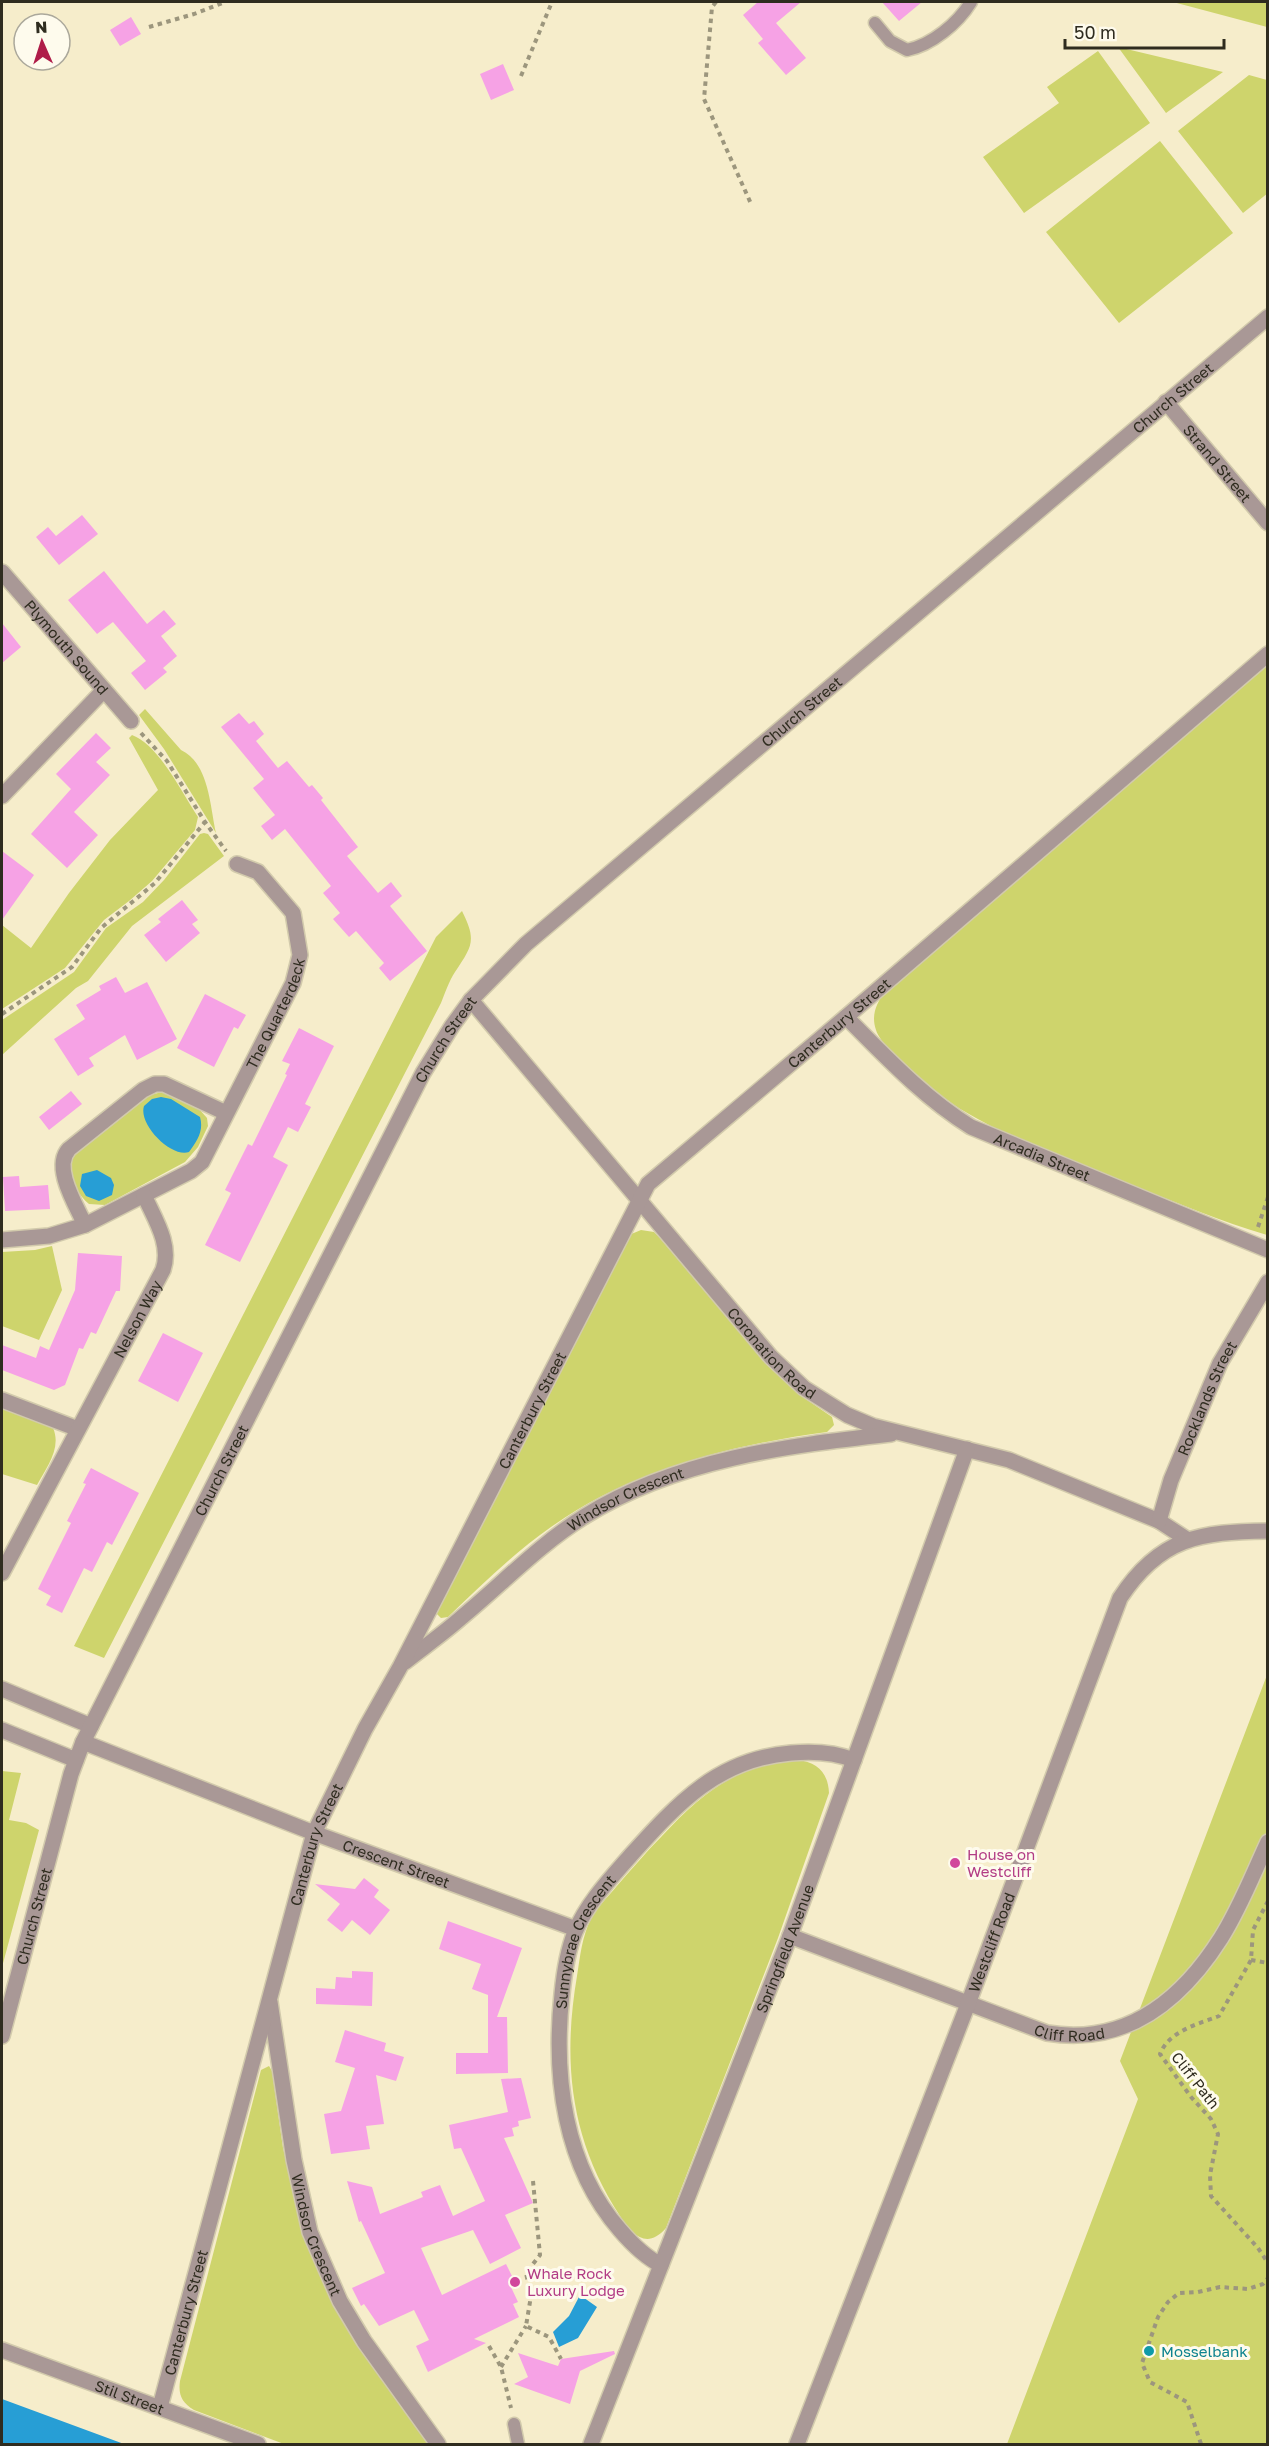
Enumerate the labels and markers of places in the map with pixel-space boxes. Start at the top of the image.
place label: House on Westcliff [967,1845,1035,1880]
marker: House on Westcliff [948,1856,962,1870]
place label: Whale Rock Luxury Lodge [527,2264,625,2299]
marker: Whale Rock Luxury Lodge [508,2275,522,2289]
place label: Mosselbank [1161,2342,1248,2360]
marker: Mosselbank [1142,2344,1156,2358]

